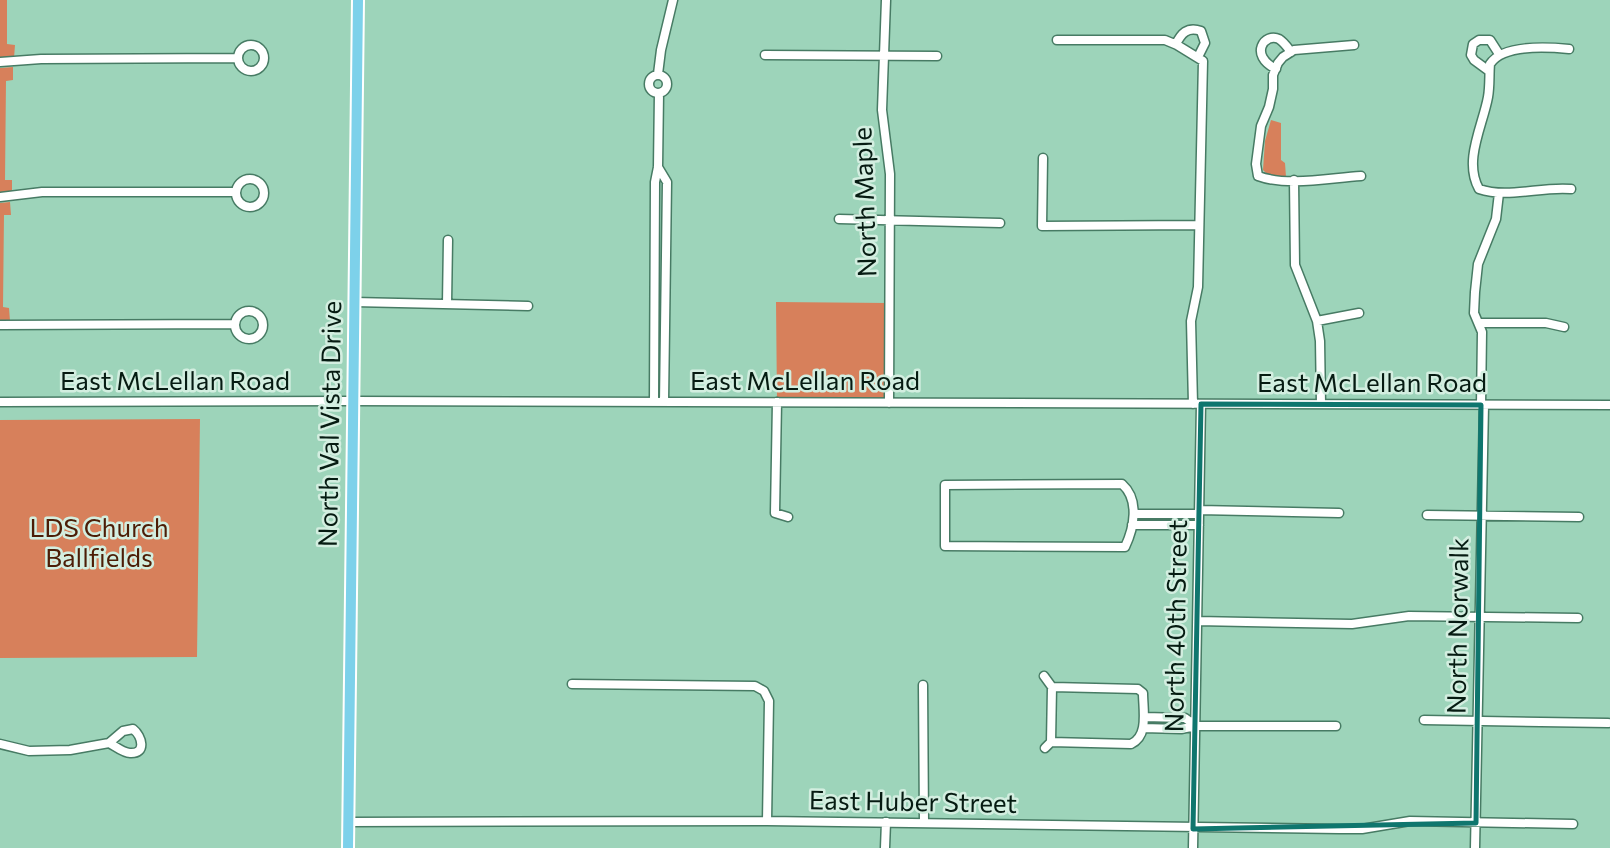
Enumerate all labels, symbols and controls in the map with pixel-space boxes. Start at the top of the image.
street label: North Maple [845,127,882,278]
street label: North Val Vista Drive [311,301,346,547]
street label: East McLellan Road [60,364,290,395]
street label: East McLellan Road [690,364,920,395]
street label: East McLellan Road [1257,366,1487,397]
park label: LDS Church Ballfields [29,511,169,572]
street label: North 40th Street [1157,519,1192,733]
street label: North Norwalk [1439,537,1474,714]
street label: East Huber Street [809,783,1017,818]

